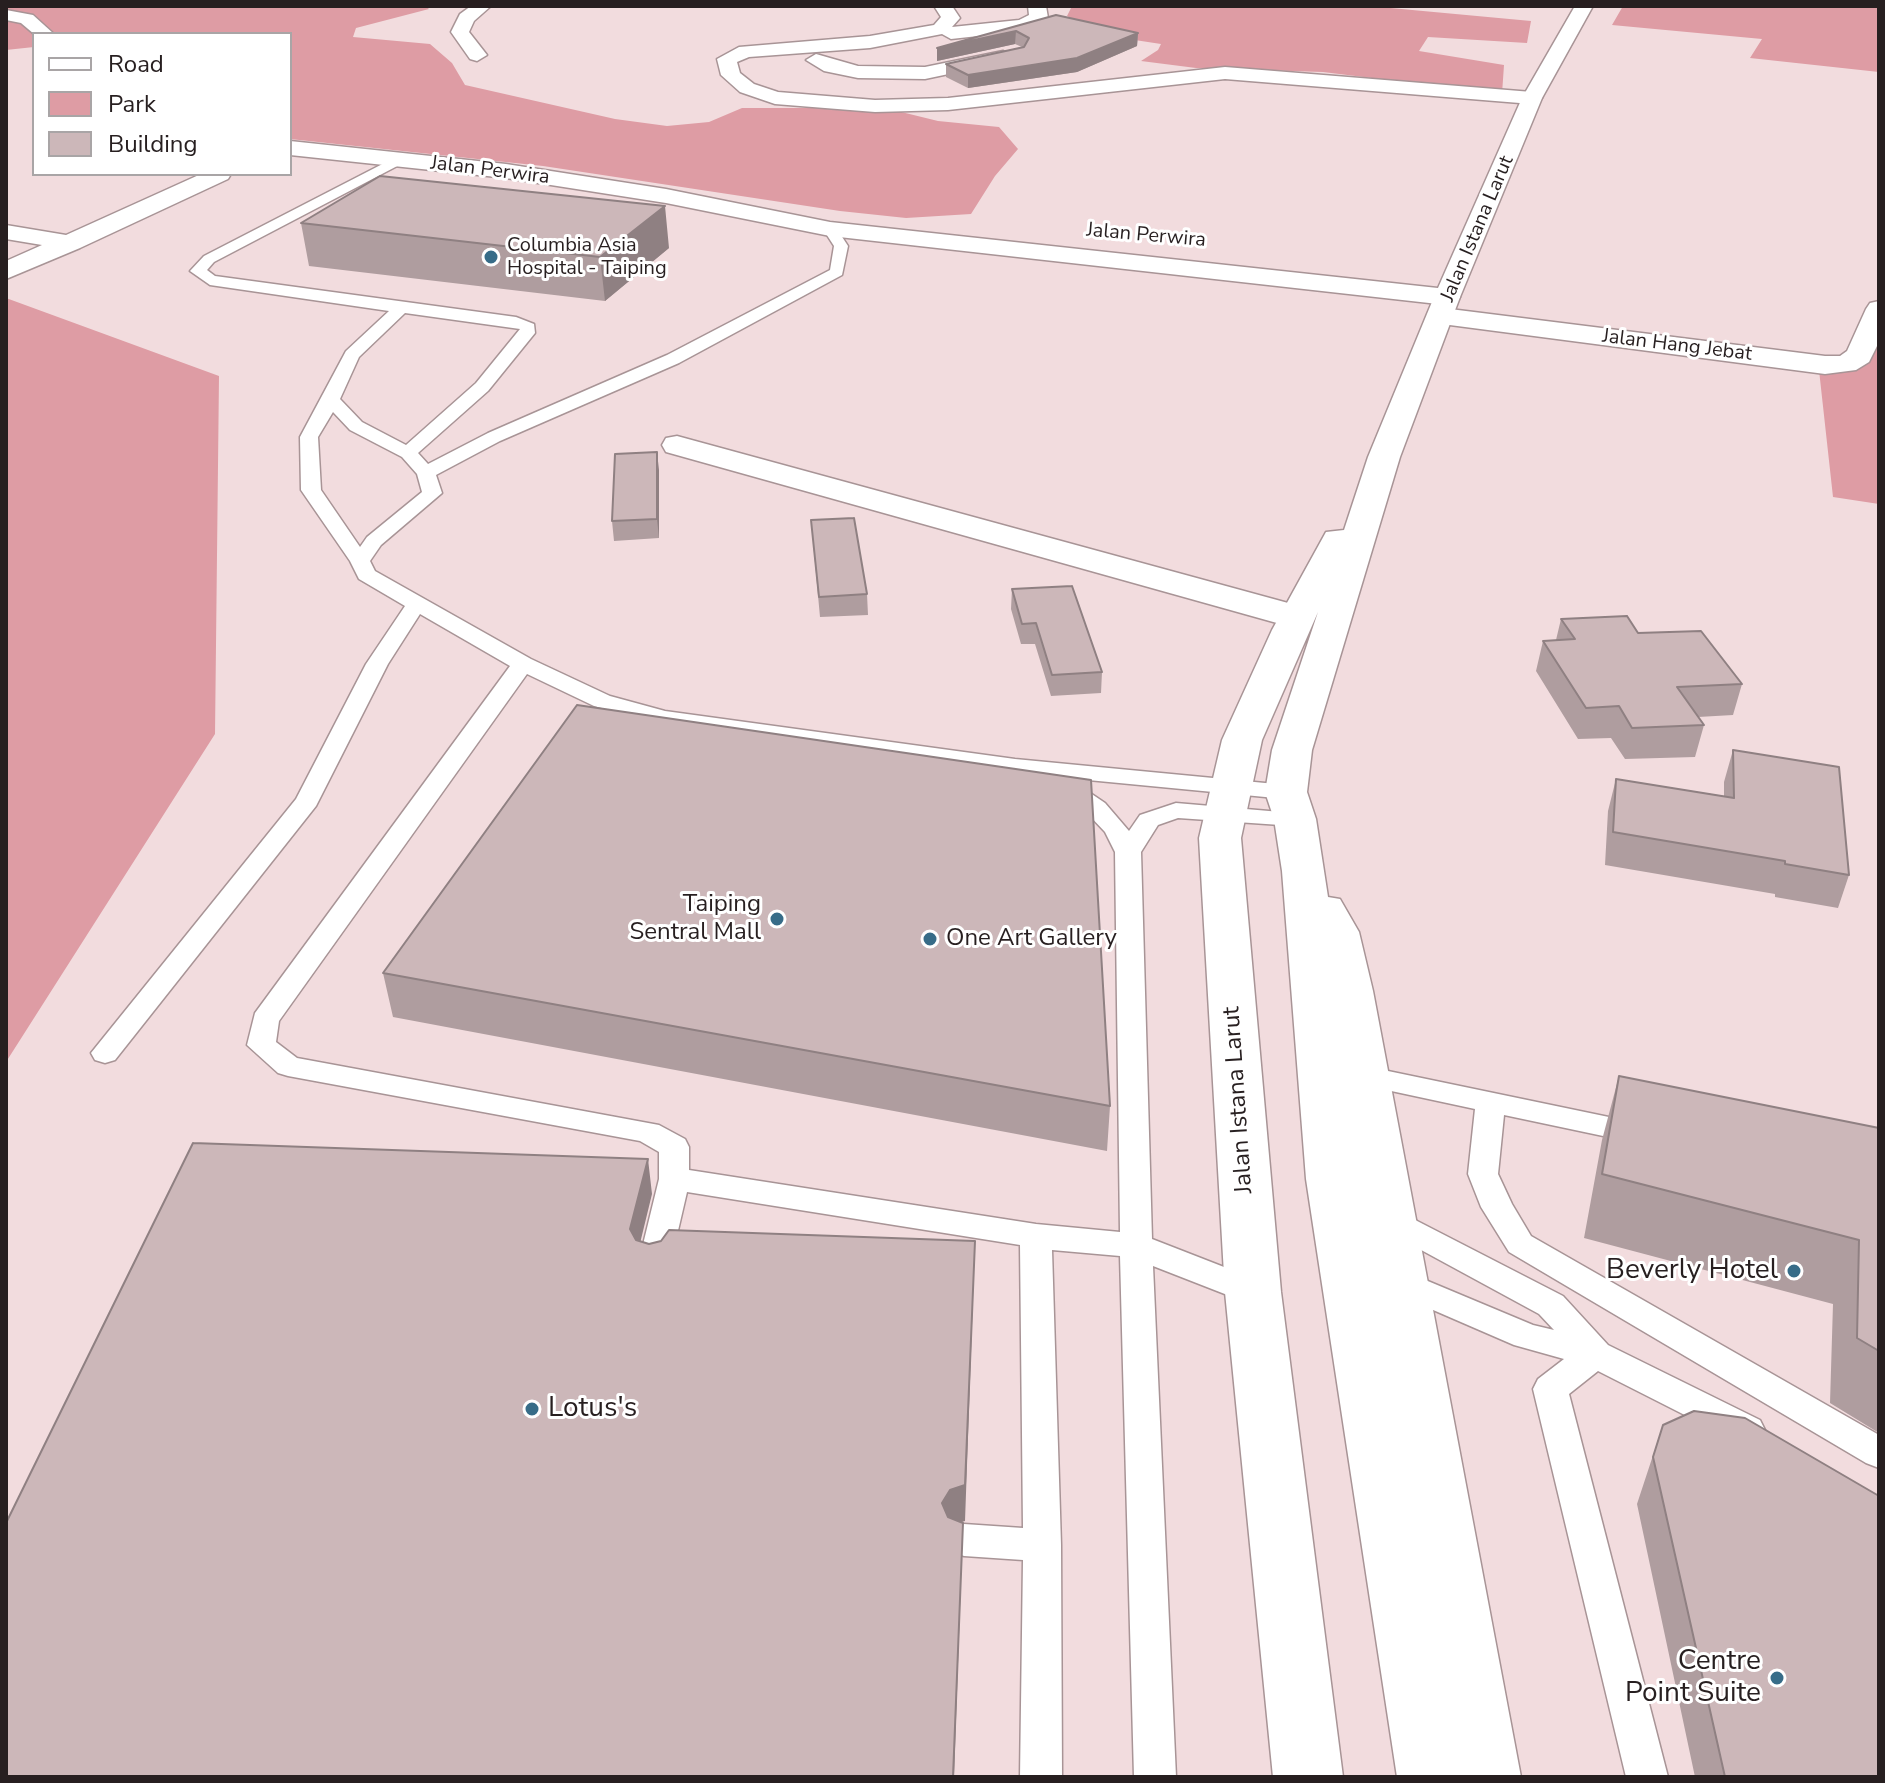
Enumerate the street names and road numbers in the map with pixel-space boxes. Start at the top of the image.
street label: Jalan Perwira [429,152,551,190]
street label: Jalan Istana Larut [1436,152,1520,306]
street label: Jalan Perwira [1085,219,1207,253]
street label: Jalan Hang Jebat [1601,325,1753,367]
street label: Jalan Istana Larut [1218,1005,1260,1195]

